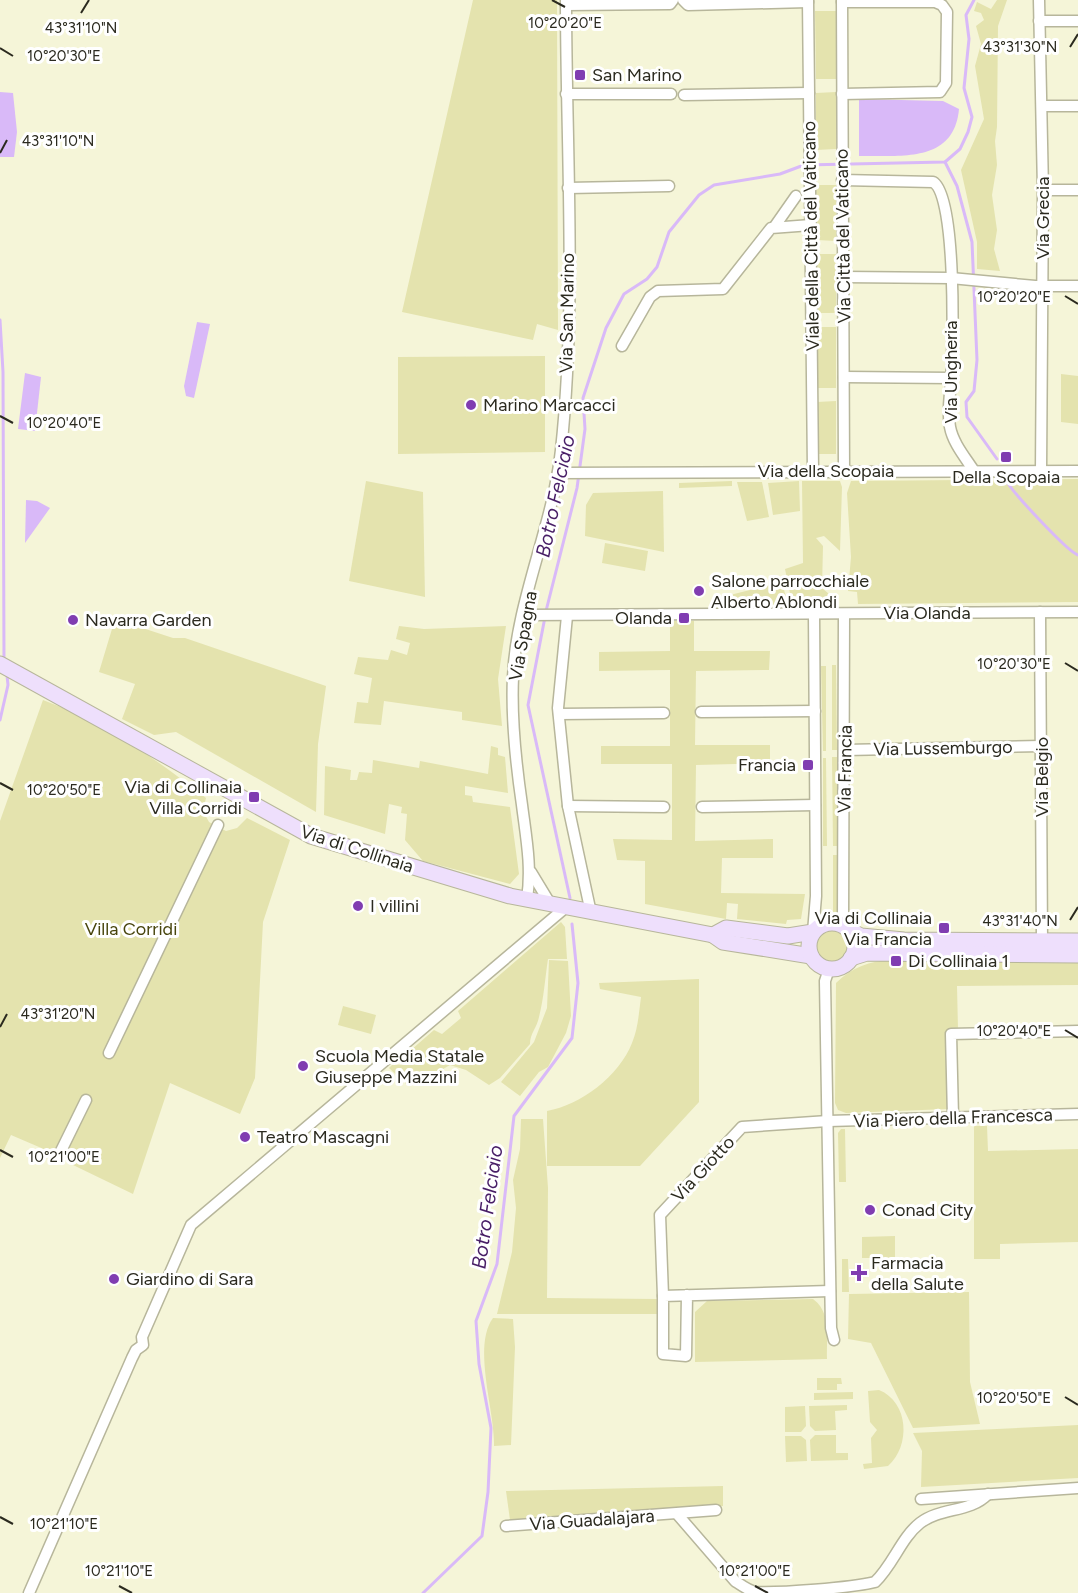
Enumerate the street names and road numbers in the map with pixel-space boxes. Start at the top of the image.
street label: Viale della Città del Vaticano [798,121,824,351]
street label: Via Città del Vaticano [830,148,856,324]
street label: Via Grecia [1032,177,1054,259]
street label: Via San Marino [555,253,579,373]
street label: Via Ungheria [940,321,962,423]
street label: Via della Scopaia [758,460,894,482]
street label: Via Spagna [504,589,542,683]
street label: Via Olanda [883,602,971,624]
street label: Via Francia [833,725,857,813]
street label: Via Lussemburgo [873,736,1013,760]
street label: Via Belgio [1031,737,1053,817]
street label: Via di Collinaia [298,820,416,878]
street label: Via Piero della Francesca [853,1104,1053,1132]
street label: Via Giotto [667,1131,739,1207]
street label: Via Guadalajara [529,1505,655,1535]

